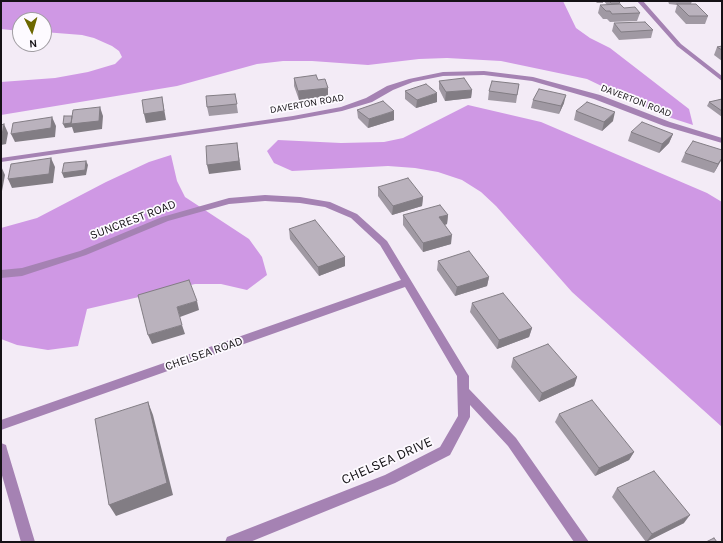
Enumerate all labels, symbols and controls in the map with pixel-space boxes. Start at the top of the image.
north arrow [12,12,52,52]
text: N [29,37,38,50]
street label: DAVERTON ROAD [599,82,673,120]
street label: DAVERTON ROAD [269,92,345,116]
street label: SUNCREST ROAD [88,197,178,243]
street label: CHELSEA ROAD [163,334,245,374]
street label: CHELSEA DRIVE [339,433,435,489]

